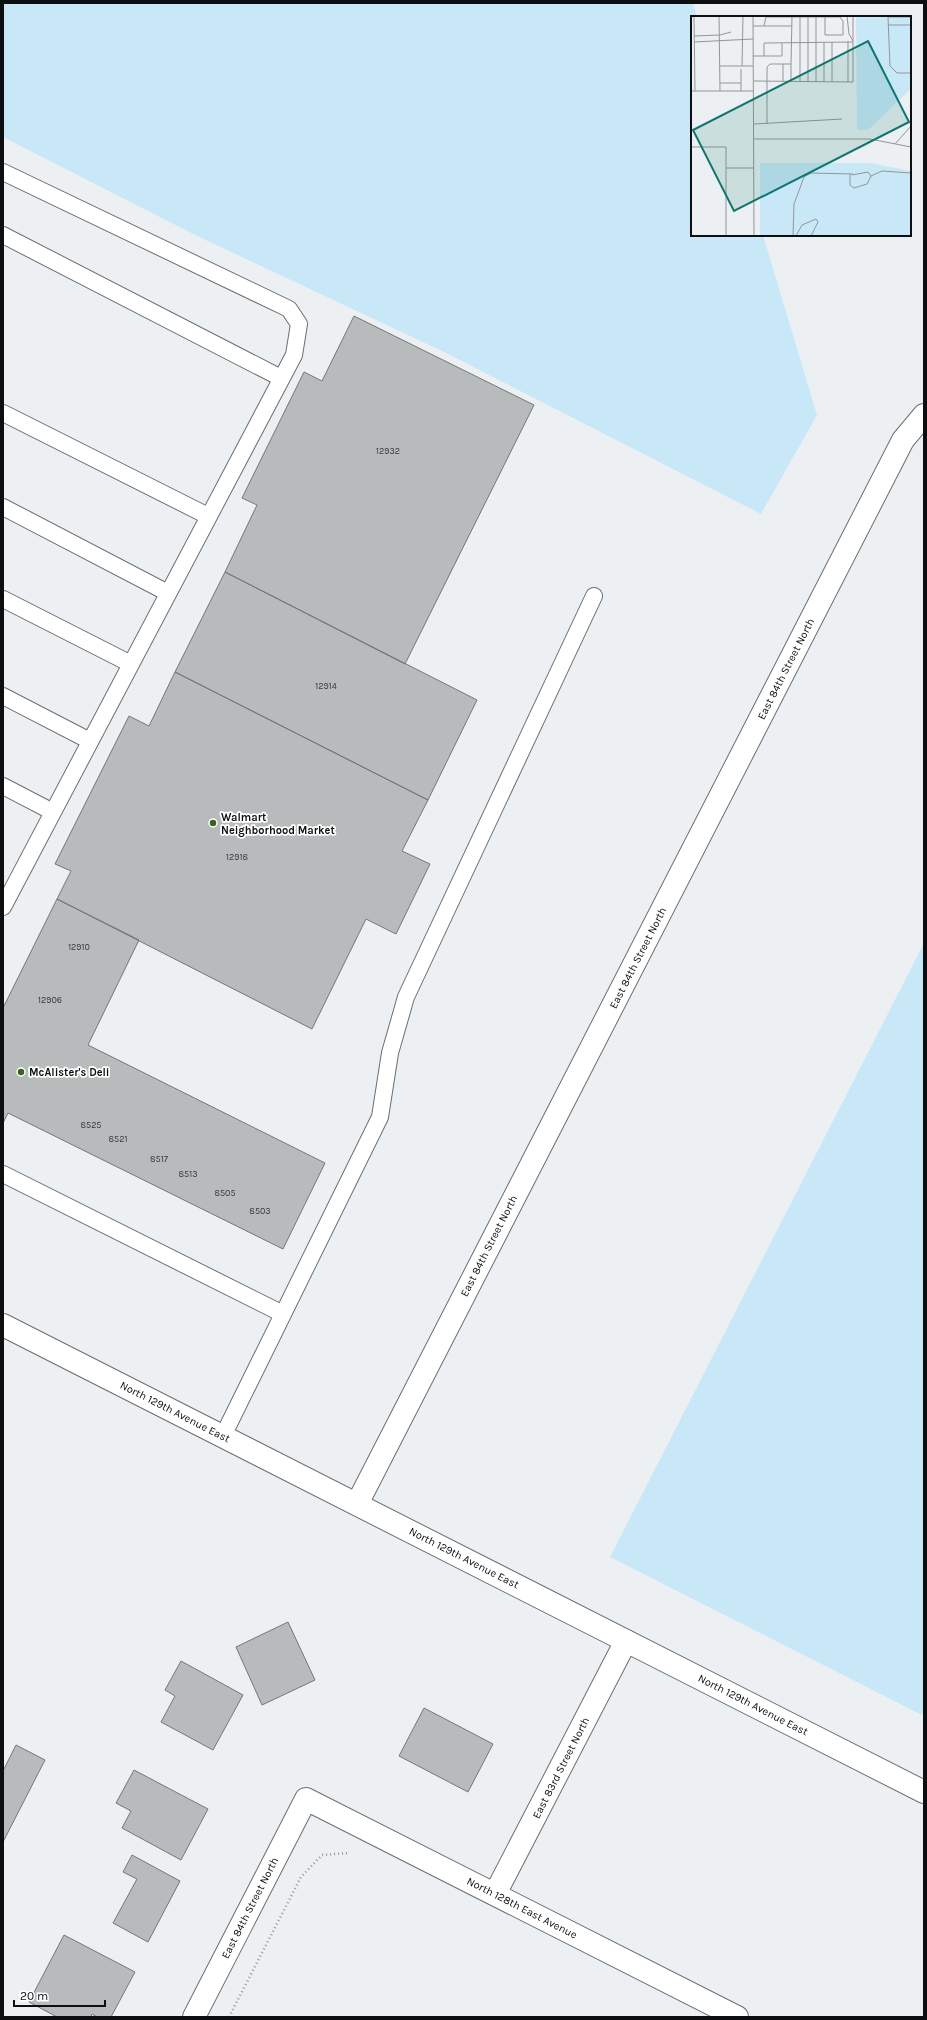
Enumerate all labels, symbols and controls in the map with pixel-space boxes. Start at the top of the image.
inset map [691,16,911,236]
house number: 12932 [376,446,400,456]
street label: East 84th Street North [755,616,817,722]
house number: 12914 [315,681,337,691]
place label: Walmart Neighborhood Market [221,811,335,837]
marker: Walmart Neighborhood Market [208,818,218,828]
house number: 12918 [226,852,248,862]
street label: East 84th Street North [607,905,669,1011]
house number: 12910 [68,942,90,952]
house number: 12906 [38,995,62,1005]
place label: McAlister's Deli [29,1066,109,1079]
marker: McAlister's Deli [16,1067,26,1077]
house number: 8525 [81,1120,101,1130]
house number: 8521 [109,1134,127,1144]
house number: 8517 [150,1154,169,1164]
house number: 8513 [179,1169,197,1179]
house number: 8505 [214,1188,236,1198]
street label: East 84th Street North [458,1193,520,1299]
house number: 8503 [249,1206,271,1216]
street label: North 129th Avenue East [118,1379,232,1445]
street label: North 129th Avenue East [407,1525,521,1591]
street label: North 129th Avenue East [696,1672,810,1738]
street label: East 83rd Street North [530,1715,592,1821]
street label: East 84th Street North [219,1855,281,1961]
street label: North 128th East Avenue [465,1875,580,1942]
scale bar [14,1982,105,2008]
text: 20 m [20,1989,48,2003]

